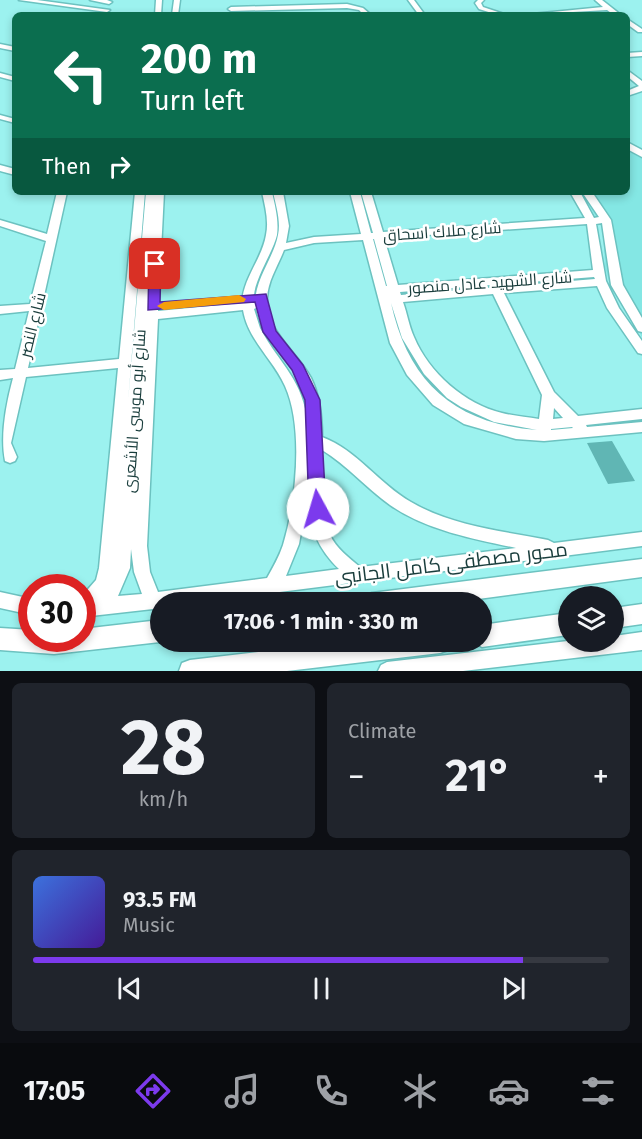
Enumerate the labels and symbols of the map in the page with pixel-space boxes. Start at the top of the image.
street label: شارع ملاك اسحاق [382,218,502,247]
pin [129,238,180,289]
street label: شارع الشهيد عادل منصور [406,267,573,300]
street label: شارع النصر [15,291,52,361]
street label: شارع أبو موسى الأشعرى [119,329,152,494]
position arrow [286,477,350,541]
street label: محور مصطفى كامل الجانبى [333,537,569,590]
speed limit sign: 30 [18,574,96,652]

